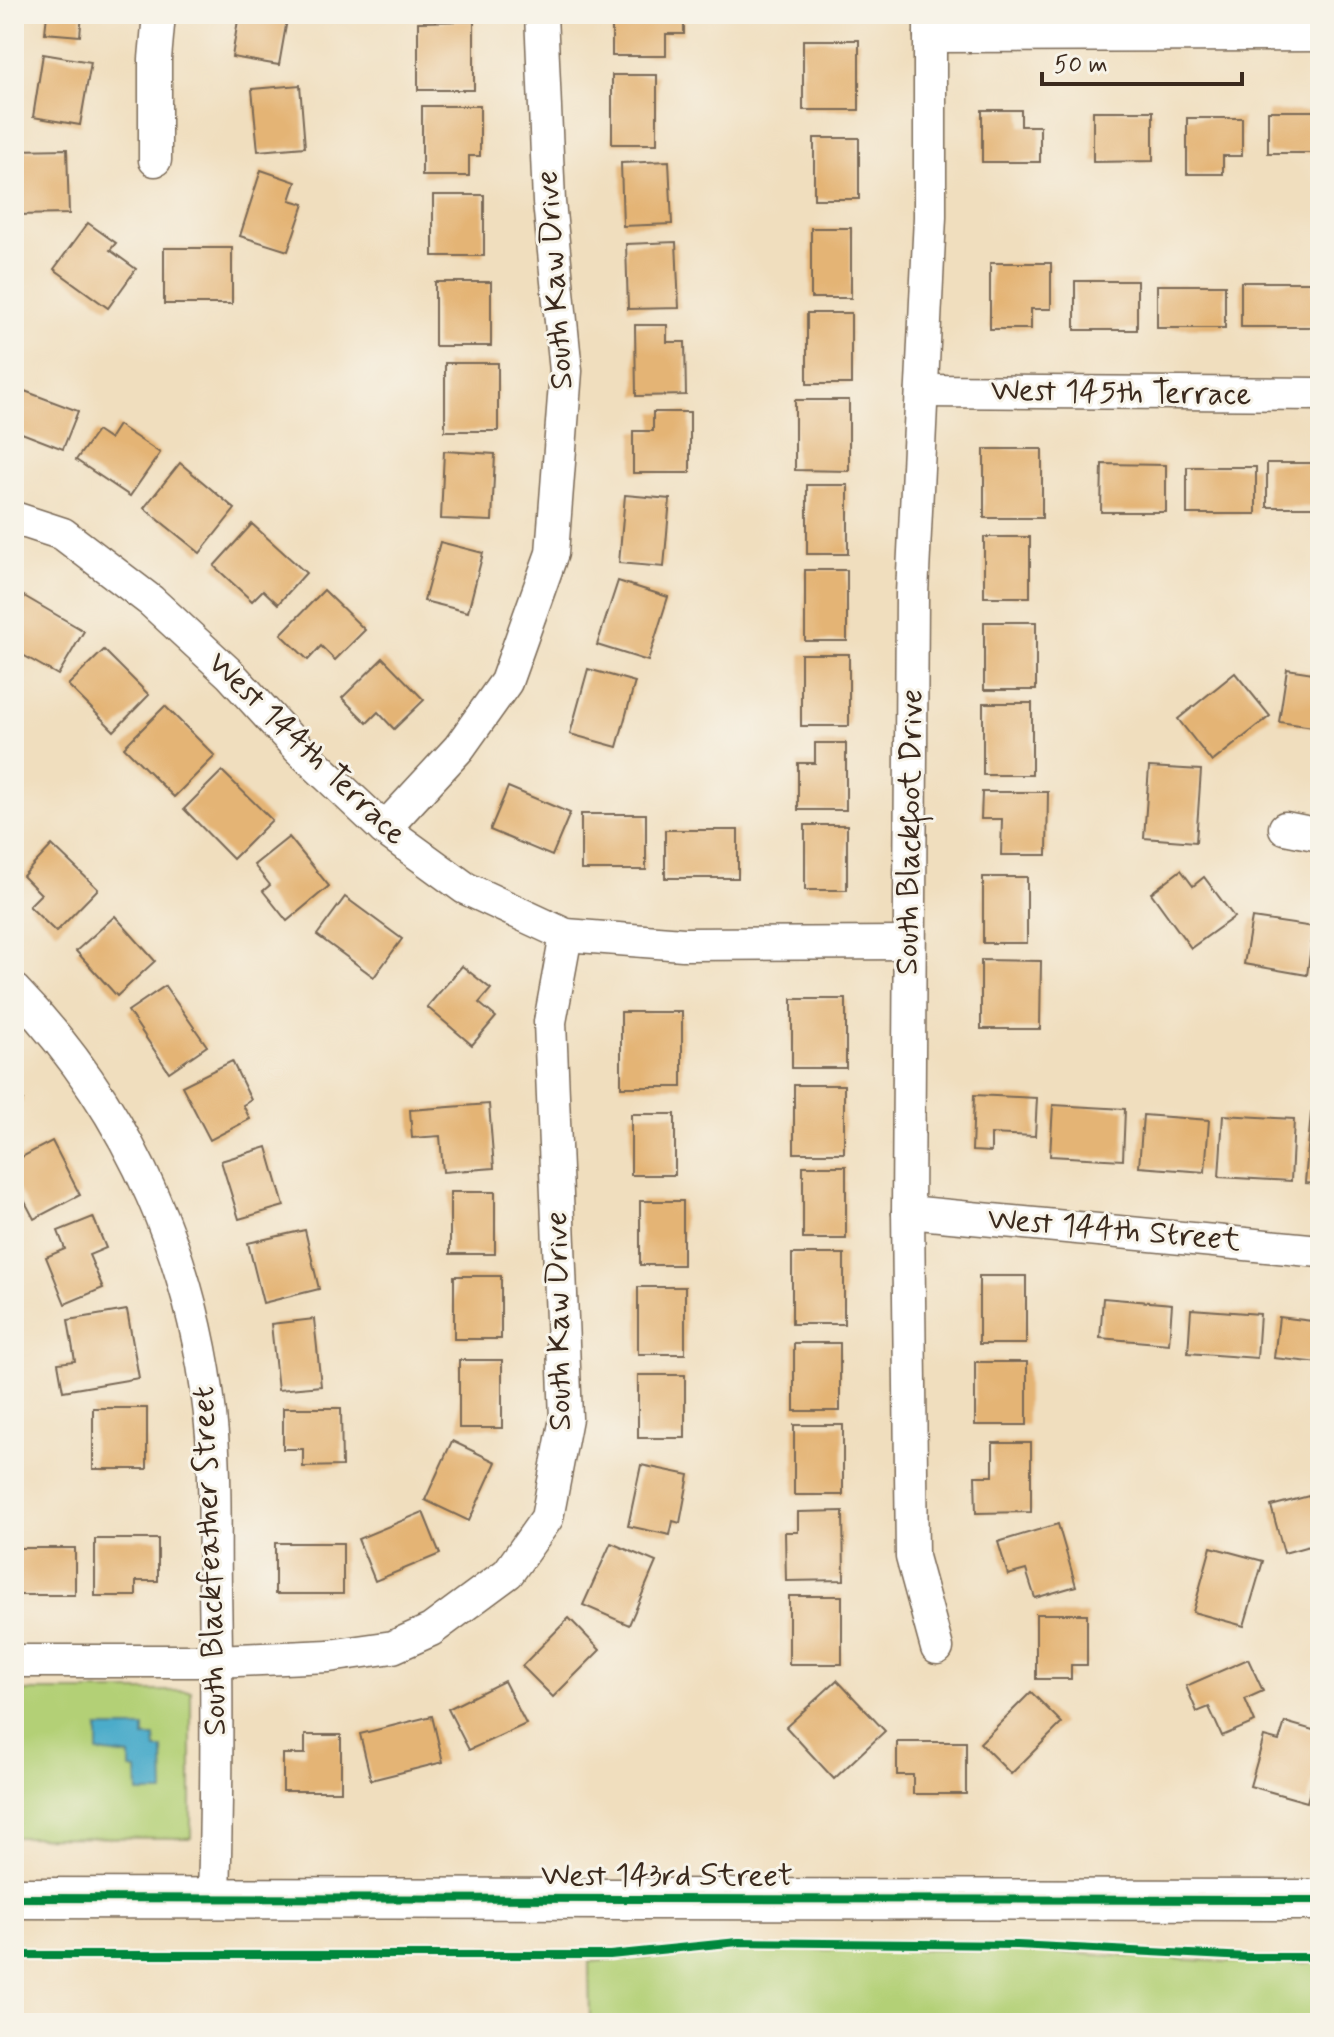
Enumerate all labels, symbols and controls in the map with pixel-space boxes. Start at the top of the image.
scale bar [1042,36,1242,86]
text: 50 m [1054,50,1108,81]
street label: South Kaw Drive [526,169,584,391]
street label: West 145th Terrace [990,370,1252,416]
street label: West 144th Terrace [198,643,416,855]
street label: South Blackfoot Drive [887,689,935,976]
street label: West 144th Street [986,1198,1243,1262]
street label: South Kaw Drive [536,1211,582,1431]
street label: South Blackfeather Street [183,1385,237,1737]
street label: West 143rd Street [541,1855,793,1897]

